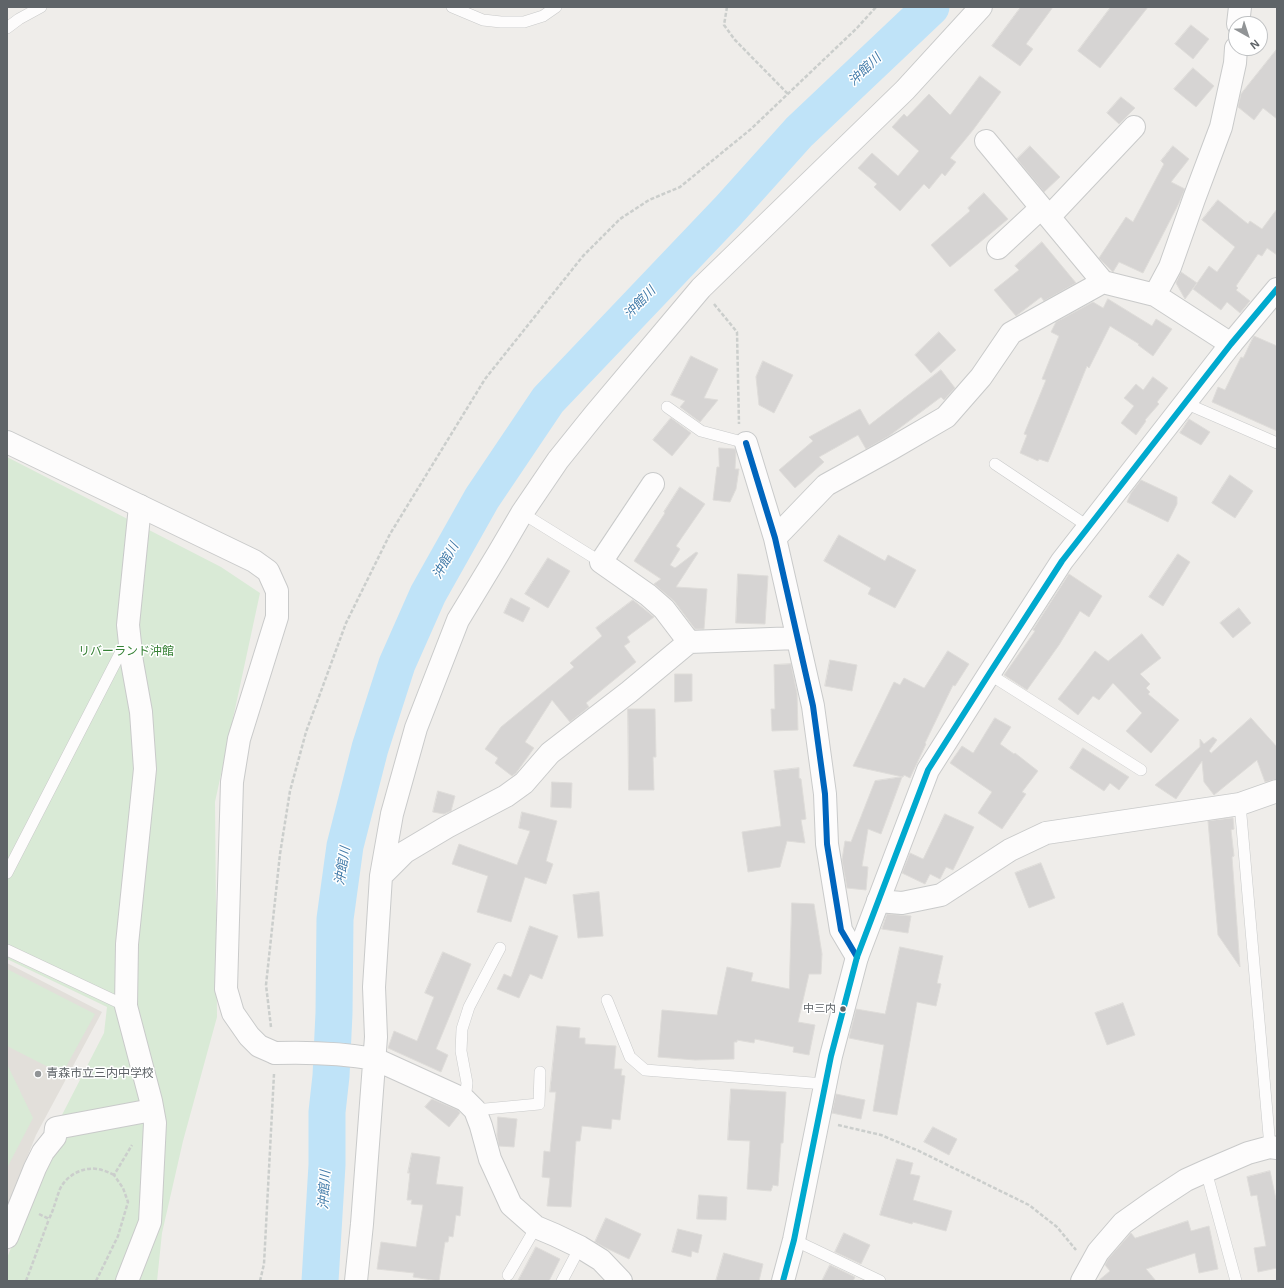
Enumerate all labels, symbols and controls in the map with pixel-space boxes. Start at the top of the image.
north arrow [1228,16,1268,56]
text: N [1248,37,1262,52]
water label: 沖館川 [846,51,884,89]
water label: 沖館川 [621,284,659,322]
water label: 沖館川 [430,540,462,582]
park label: リバーランド沖館 [78,645,174,659]
water label: 沖館川 [332,846,354,886]
place label: 中三内 [803,1002,836,1016]
marker: 中三内 [838,1004,848,1014]
place label: 青森市立三内中学校 [46,1067,154,1081]
marker: 青森市立三内中学校 [33,1069,43,1079]
water label: 沖館川 [316,1170,334,1210]

